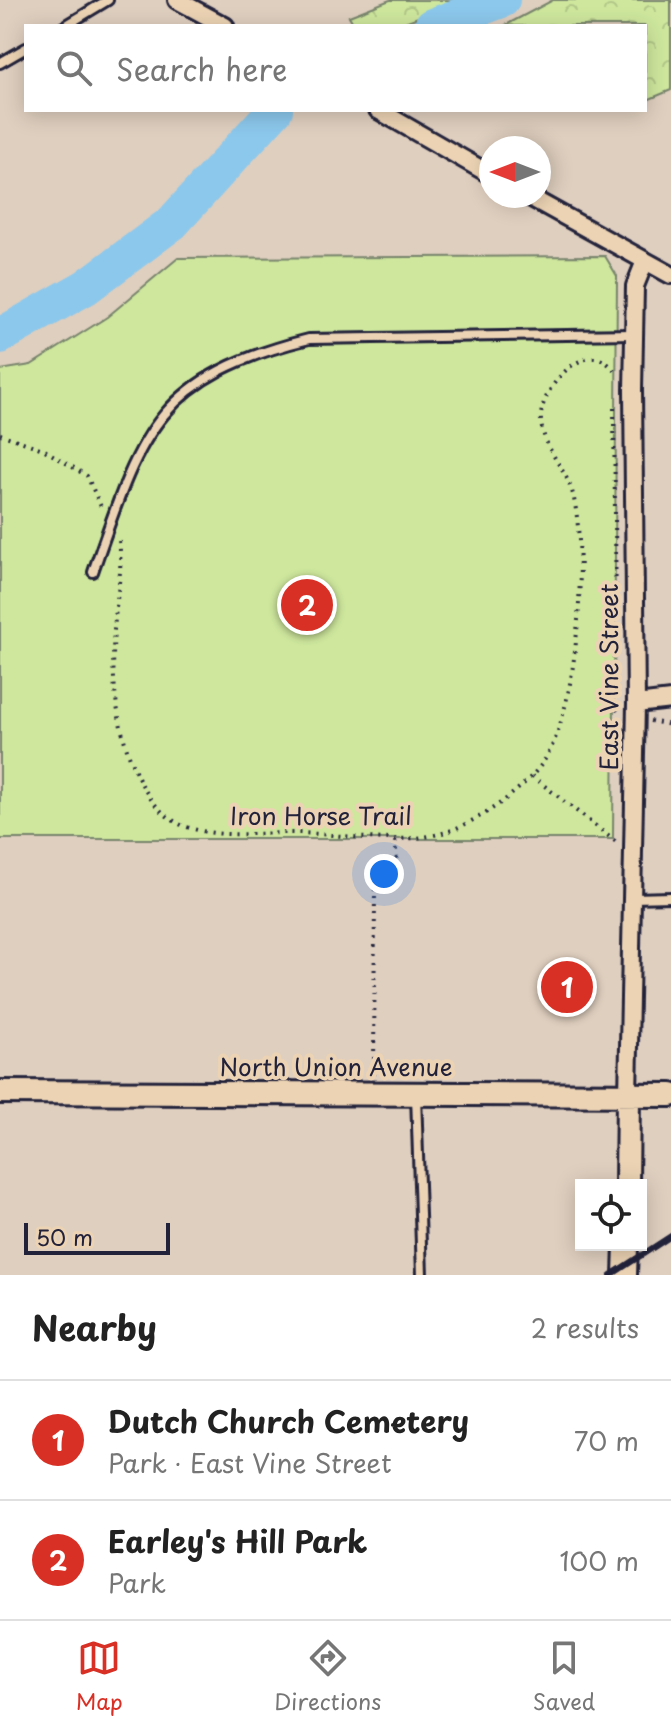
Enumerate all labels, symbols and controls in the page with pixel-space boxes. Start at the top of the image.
search box [24,24,647,112]
icon: search [52,46,96,90]
text: Search here [116,46,288,91]
north arrow [479,136,551,208]
pin: 2 [281,575,333,635]
street label: East Vine Street [590,583,626,771]
street label: Iron Horse Trail [230,797,412,833]
your location [364,854,404,894]
pin: 1 [541,957,593,1017]
street label: North Union Avenue [219,1048,453,1084]
map controls [575,1179,647,1251]
button: locate [575,1179,647,1251]
scale bar [24,1219,170,1255]
text: 50 m [36,1220,93,1253]
text: Nearby [32,1301,157,1353]
text: 2 results [531,1308,639,1347]
text: Dutch Church Cemetery [108,1398,469,1443]
text: 1 [52,1421,64,1460]
text: 70 m [574,1421,639,1460]
text: Park · East Vine Street [108,1443,392,1482]
text: Earley's Hill Park [108,1518,367,1563]
text: 2 [49,1541,67,1580]
text: 100 m [559,1541,639,1580]
text: Park [108,1563,166,1602]
tab: Map [76,1636,123,1717]
tab: Directions [274,1636,381,1717]
tab: Saved [533,1636,595,1717]

